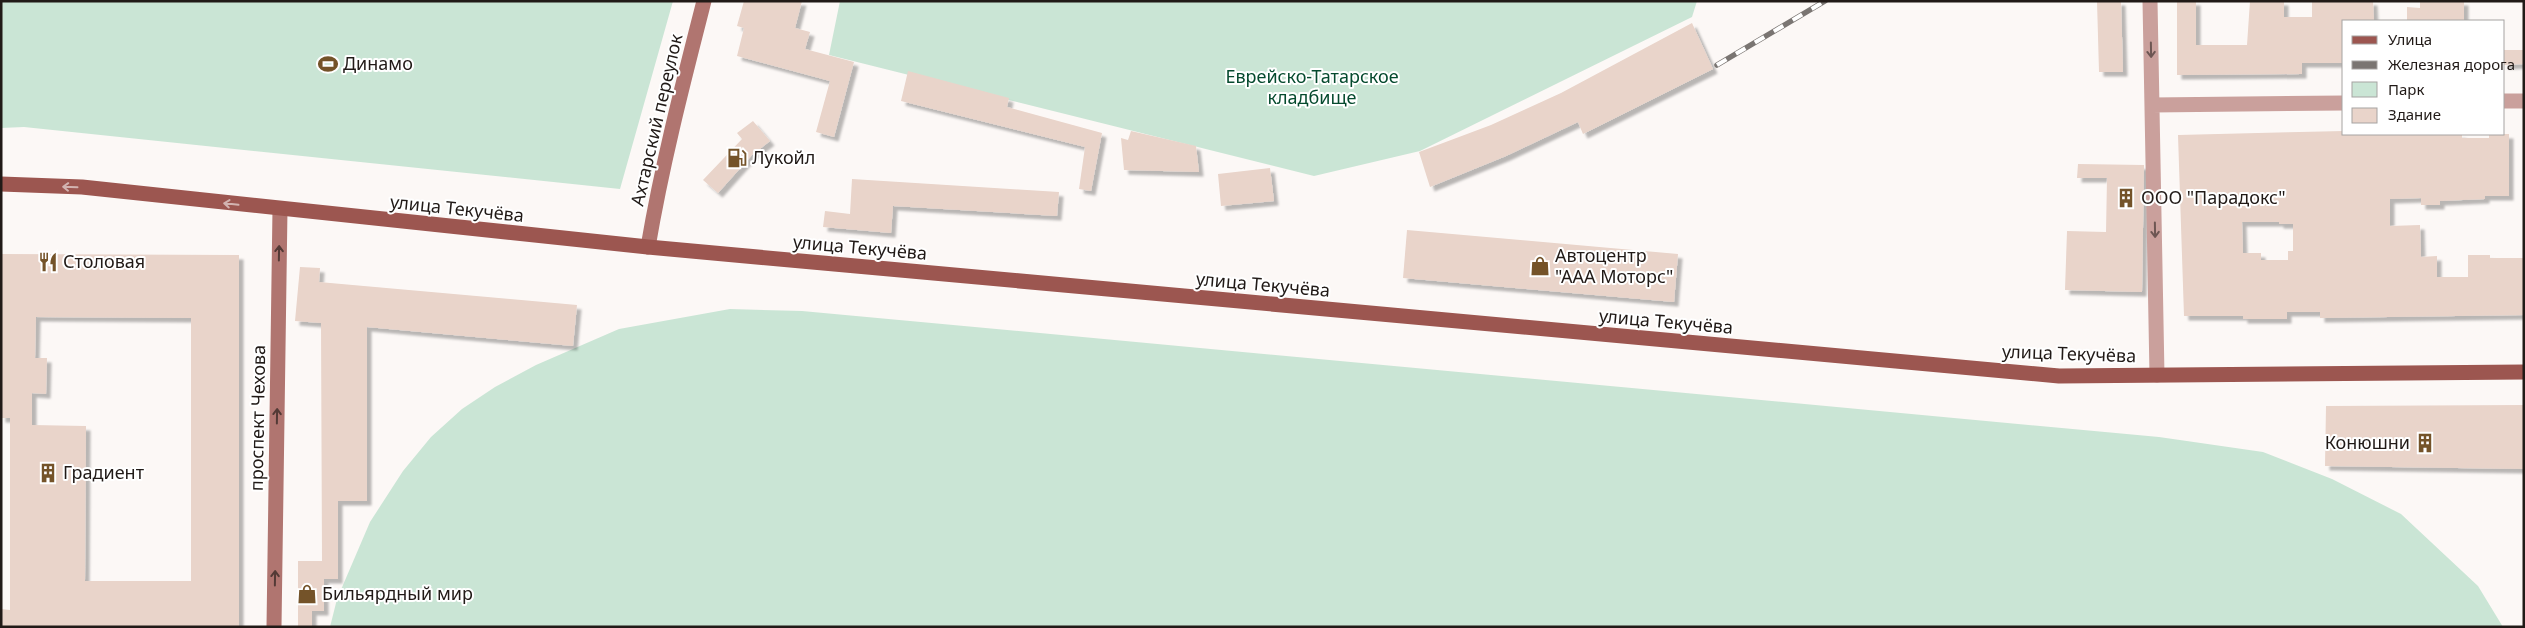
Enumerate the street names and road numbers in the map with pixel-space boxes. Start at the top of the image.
street label: Ахтарский переулок [625,31,688,208]
street label: улица Текучёва [389,189,525,227]
street label: улица Текучёва [792,229,928,265]
street label: улица Текучёва [1195,266,1331,302]
street label: улица Текучёва [1598,303,1734,339]
street label: улица Текучёва [2001,339,2137,367]
street label: проспект Чехова [244,345,270,491]

